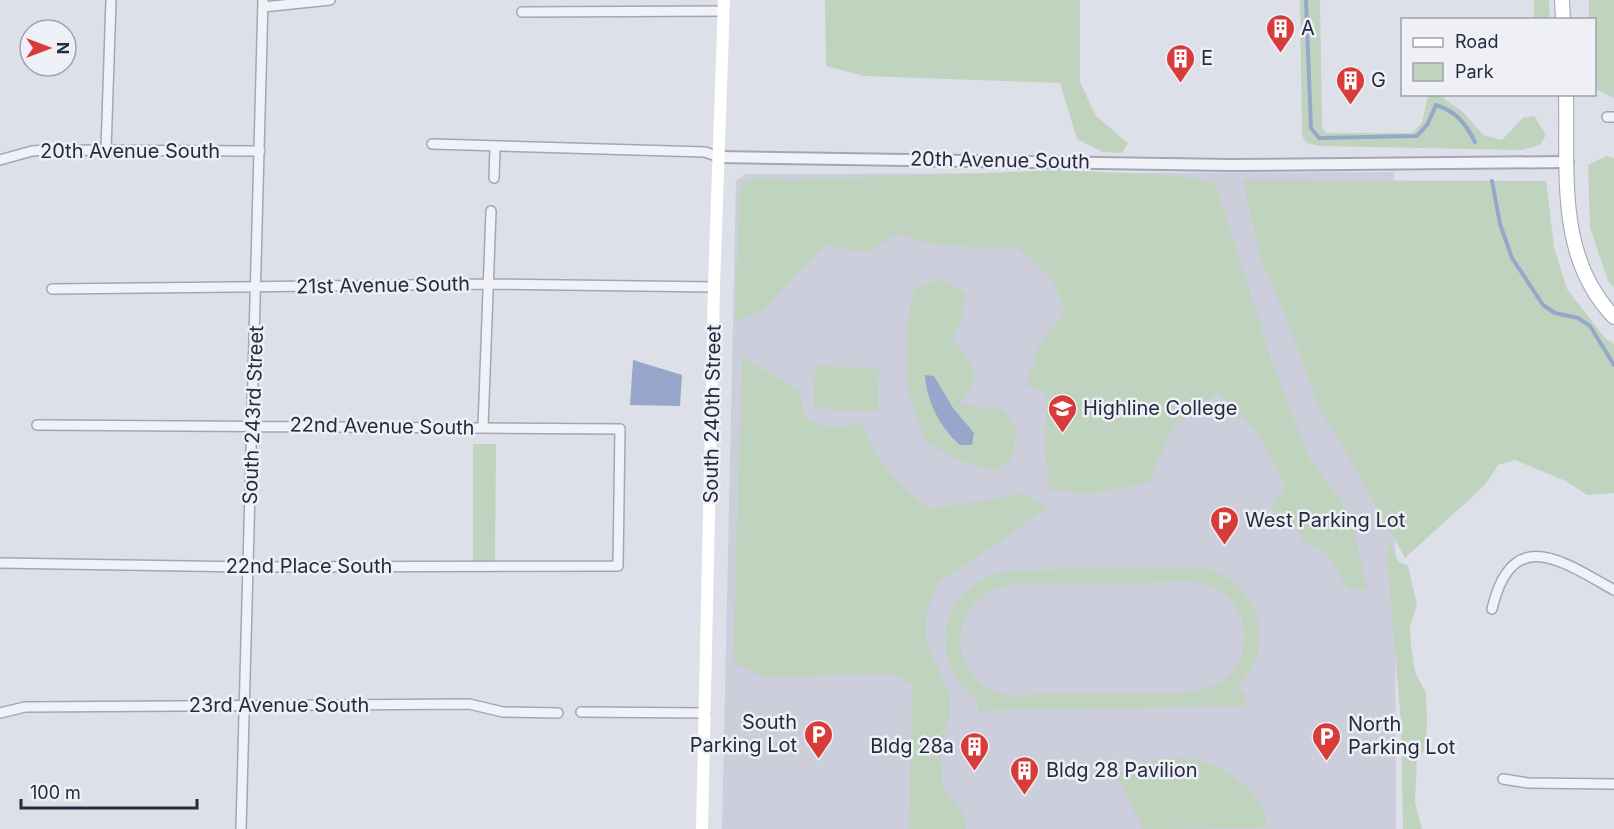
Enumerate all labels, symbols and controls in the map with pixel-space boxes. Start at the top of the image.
building icon: A [1264,12,1296,54]
place label: A [1301,16,1315,40]
north arrow [18,18,78,78]
legend [1401,18,1596,96]
text: Road [1455,31,1498,52]
text: N [53,42,73,54]
building icon: E [1164,42,1196,84]
place label: E [1201,46,1213,70]
text: Park [1455,61,1494,82]
building icon: G [1334,64,1366,106]
place label: G [1371,68,1386,92]
street label: 20th Avenue South [40,139,220,163]
street label: 20th Avenue South [910,146,1090,174]
street label: 21st Avenue South [296,271,470,299]
street label: South 240th Street [698,324,726,504]
street label: South 243rd Street [238,325,268,505]
school or university icon: Highline College [1046,392,1078,434]
place label: Highline College [1083,396,1237,420]
street label: 22nd Avenue South [289,412,475,440]
parking icon: West Parking Lot [1208,504,1240,546]
place label: West Parking Lot [1245,508,1406,532]
street label: 22nd Place South [226,554,392,578]
street label: 23rd Avenue South [189,693,369,717]
place label: South Parking Lot [690,710,797,757]
place label: North Parking Lot [1348,712,1456,759]
parking icon: South Parking Lot [802,718,834,760]
parking icon: North Parking Lot [1311,720,1343,762]
building icon: Bldg 28a [959,730,991,772]
place label: Bldg 28a [870,734,954,758]
building icon: Bldg 28 Pavilion [1009,754,1041,796]
place label: Bldg 28 Pavilion [1046,758,1198,782]
scale bar [21,772,196,810]
text: 100 m [30,782,81,803]

